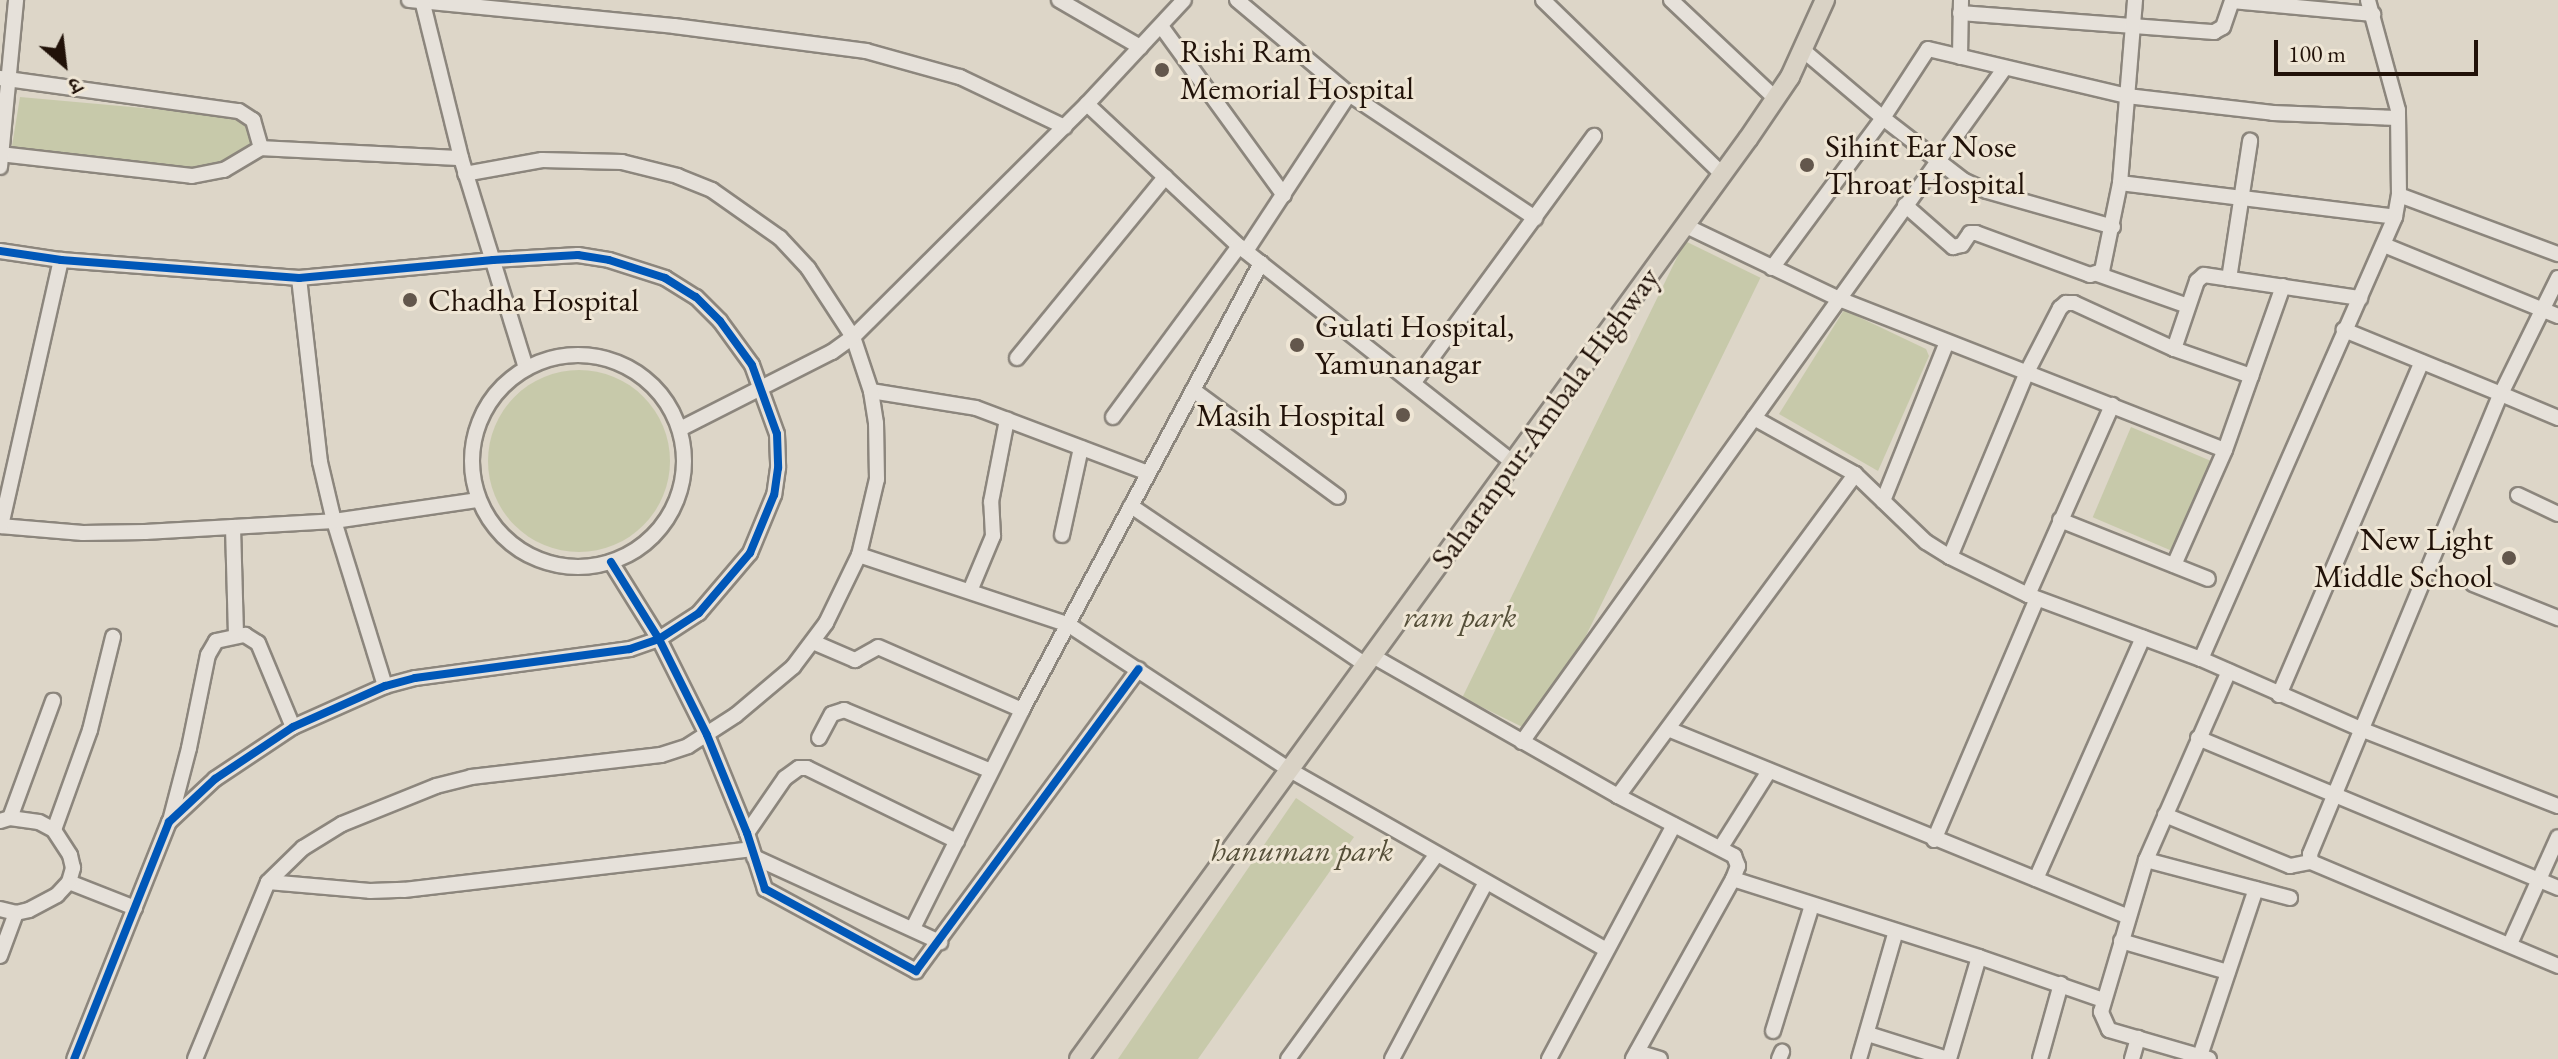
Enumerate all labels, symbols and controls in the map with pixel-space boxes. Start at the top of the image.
north arrow [24,24,104,104]
scale bar [2278,24,2482,74]
place label: Rishi Ram Memorial Hospital [1180,33,1414,108]
text: 100 m [2288,38,2346,69]
marker: Rishi Ram Memorial Hospital [1151,59,1173,81]
text: उ [64,70,87,101]
place label: Sihint Ear Nose Throat Hospital [1825,128,2025,203]
marker: Sihint Ear Nose Throat Hospital [1796,154,1818,176]
street label: Saharanpur-Ambala Highway [1423,259,1667,577]
place label: Chadha Hospital [428,281,639,319]
marker: Chadha Hospital [399,289,421,311]
place label: Gulati Hospital, Yamunanagar [1315,308,1514,383]
marker: Gulati Hospital, Yamunanagar [1286,334,1308,356]
place label: Masih Hospital [1196,396,1385,434]
marker: Masih Hospital [1392,404,1414,426]
place label: New Light Middle School [2314,521,2493,596]
marker: New Light Middle School [2500,549,2518,567]
park label: ram park [1403,597,1517,635]
park label: hanuman park [1211,831,1393,869]

